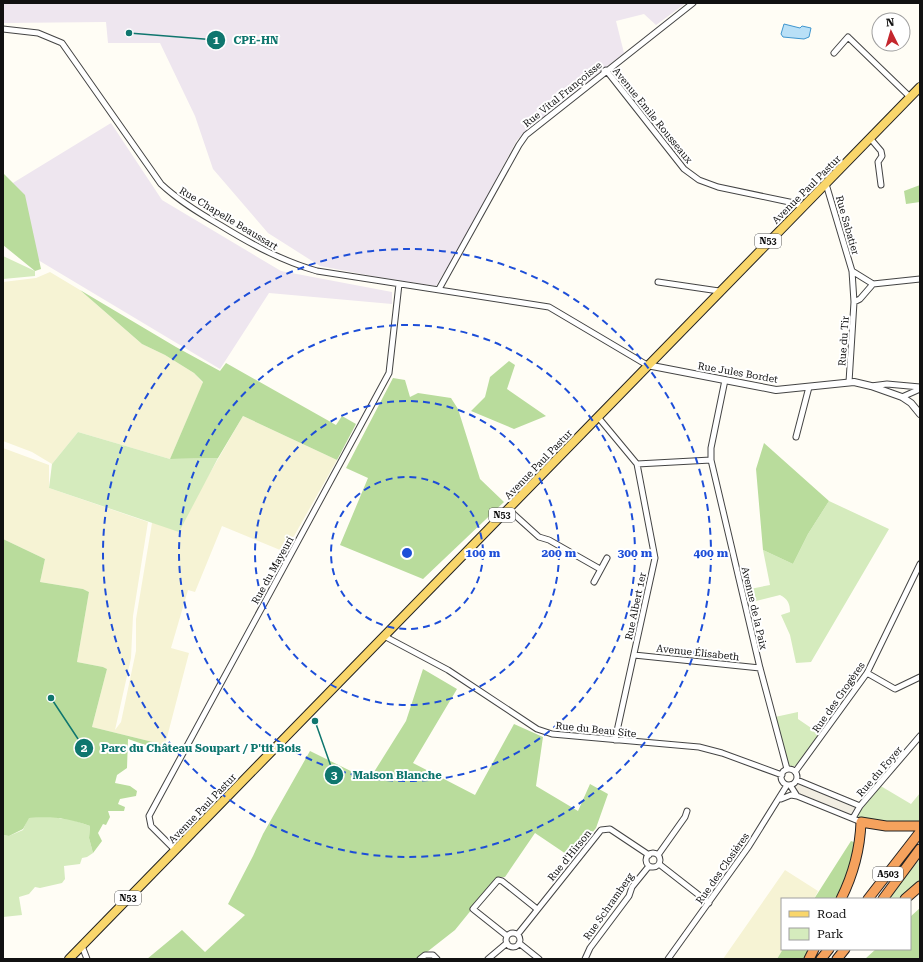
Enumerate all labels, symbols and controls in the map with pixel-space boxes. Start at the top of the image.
north arrow [871,12,911,52]
text: N [885,16,895,29]
callout: CPE-HN [206,29,287,52]
text: 1 [213,33,220,47]
text: CPE-HN [233,34,279,47]
street label: Rue Vital Françoisse [521,59,604,129]
street label: Avenue Emile Rousseaux [611,65,695,165]
street label: Avenue Paul Pastur [770,153,843,226]
street label: Rue Chapelle Beaussart [178,185,280,252]
street label: Rue Sabatier [834,194,861,256]
road number: N53 [755,234,781,248]
street label: Rue du Tir [836,316,851,366]
street label: Rue Jules Bordet [697,360,779,385]
street label: Avenue Paul Pastur [502,427,574,501]
road number: N53 [489,508,515,522]
street label: Rue du Mayeuri [249,535,296,606]
centre of rings [400,546,414,560]
text: 100 m [466,546,501,560]
text: 200 m [542,546,577,560]
text: 300 m [618,546,653,560]
text: 400 m [694,546,729,560]
street label: Avenue de la Paix [740,566,769,651]
street label: Rue Albert 1er [623,571,648,641]
street label: Avenue Élisabeth [656,643,741,662]
street label: Rue des Grogères [810,660,867,735]
street label: Rue du Beau Site [555,720,637,739]
callout: Parc du Château Soupart / P'tit Bois [74,736,309,759]
text: 2 [81,741,88,755]
text: Parc du Château Soupart / P'tit Bois [101,742,301,755]
street label: Rue du Foyer [855,744,904,799]
callout: Maison Blanche [324,764,449,787]
text: 3 [331,768,338,782]
text: Maison Blanche [352,769,442,782]
street label: Avenue Paul Pastur [166,771,238,845]
street label: Rue d'Hirson [545,827,594,883]
street label: Rue des Closières [694,830,751,906]
road number: A503 [873,867,903,881]
street label: Rue Schramberg [581,870,636,942]
road number: N53 [115,891,141,905]
legend [781,898,911,950]
text: Road [817,907,847,921]
text: Park [817,927,844,941]

